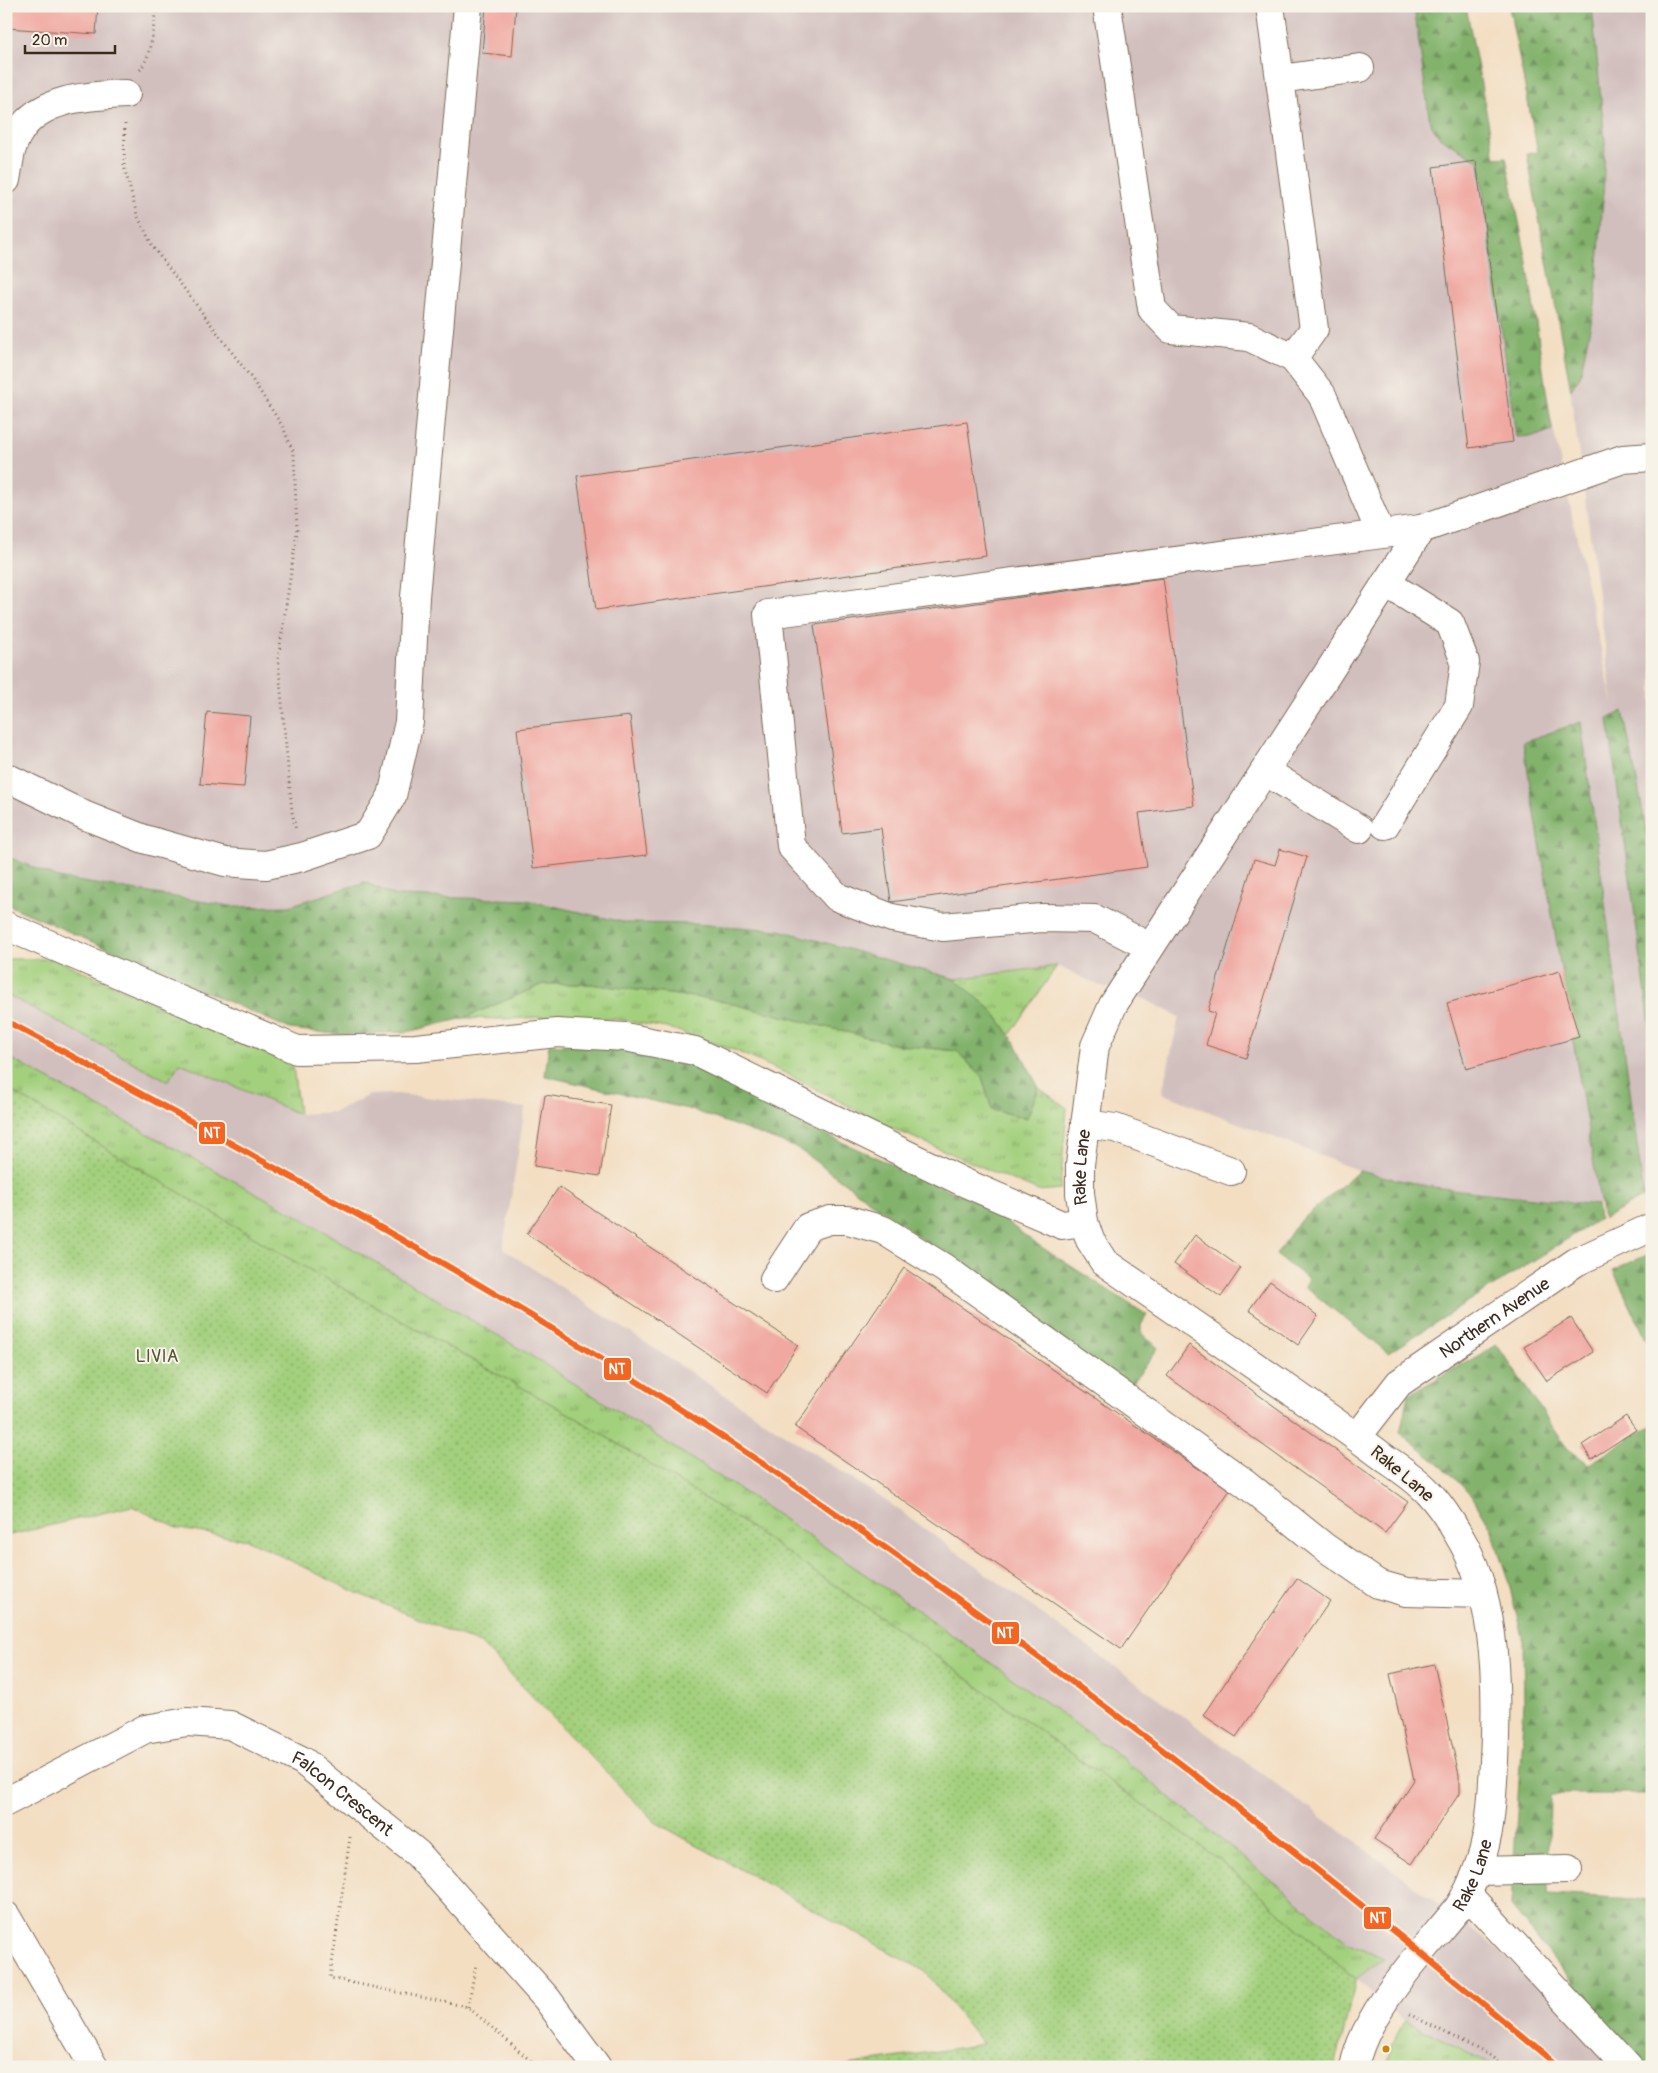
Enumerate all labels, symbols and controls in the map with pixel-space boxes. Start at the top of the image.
scale bar [25,22,115,54]
text: 20 m [32,31,67,50]
line badge: NT [198,1121,226,1145]
text: NT [203,1125,221,1142]
street label: Rake Lane [1068,1128,1096,1207]
street label: Northern Avenue [1435,1272,1554,1364]
park label: LIVIA [136,1345,179,1368]
line badge: NT [603,1357,632,1381]
text: NT [608,1361,626,1378]
street label: Rake Lane [1365,1441,1439,1507]
line badge: NT [991,1621,1020,1645]
text: NT [996,1625,1014,1642]
street label: Falcon Crescent [288,1746,399,1841]
street label: Rake Lane [1447,1837,1498,1916]
line badge: NT [1363,1906,1392,1930]
text: NT [1369,1910,1387,1927]
unlabelled marker [1381,2044,1391,2054]

